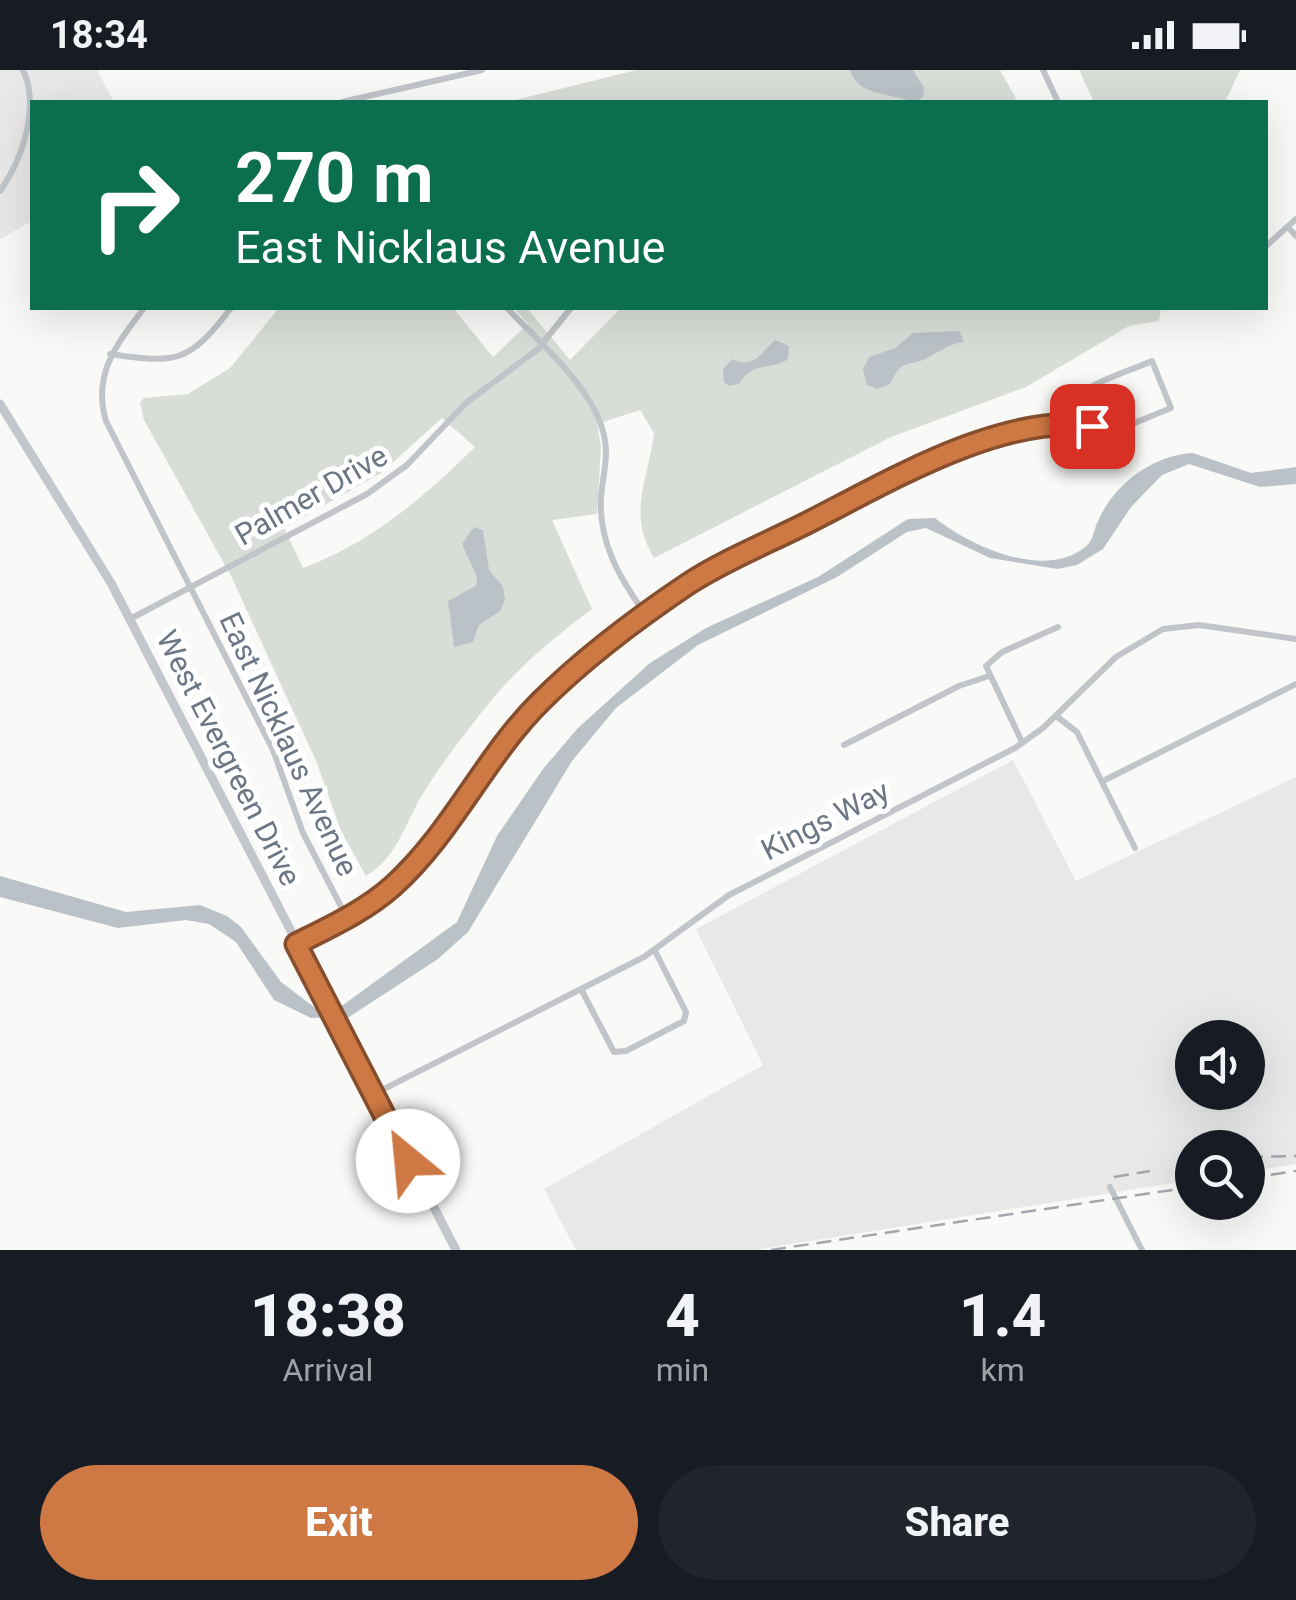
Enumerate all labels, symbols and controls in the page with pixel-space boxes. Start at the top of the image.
text: 18:34 [50,13,148,57]
text: 270 m [235,137,434,219]
icon: right [70,140,200,270]
text: East Nicklaus Avenue [235,221,665,274]
pin [1050,384,1135,469]
icon: arrive [1065,399,1120,454]
street label: Palmer Drive [229,437,393,553]
street label: East Nicklaus Avenue [213,607,365,881]
street label: West Evergreen Drive [149,625,309,891]
street label: Kings Way [755,773,895,867]
map controls [1175,1020,1265,1220]
button: sound [1175,1020,1265,1110]
position arrow [356,1109,460,1213]
button: search [1175,1130,1265,1220]
text: 18:38 [250,1280,406,1351]
text: 4 [665,1280,700,1351]
text: 1.4 [959,1280,1046,1351]
text: Arrival [282,1351,373,1389]
text: min [656,1351,709,1389]
text: km [980,1351,1025,1389]
button: Exit [40,1465,638,1580]
button: Share [658,1465,1256,1580]

